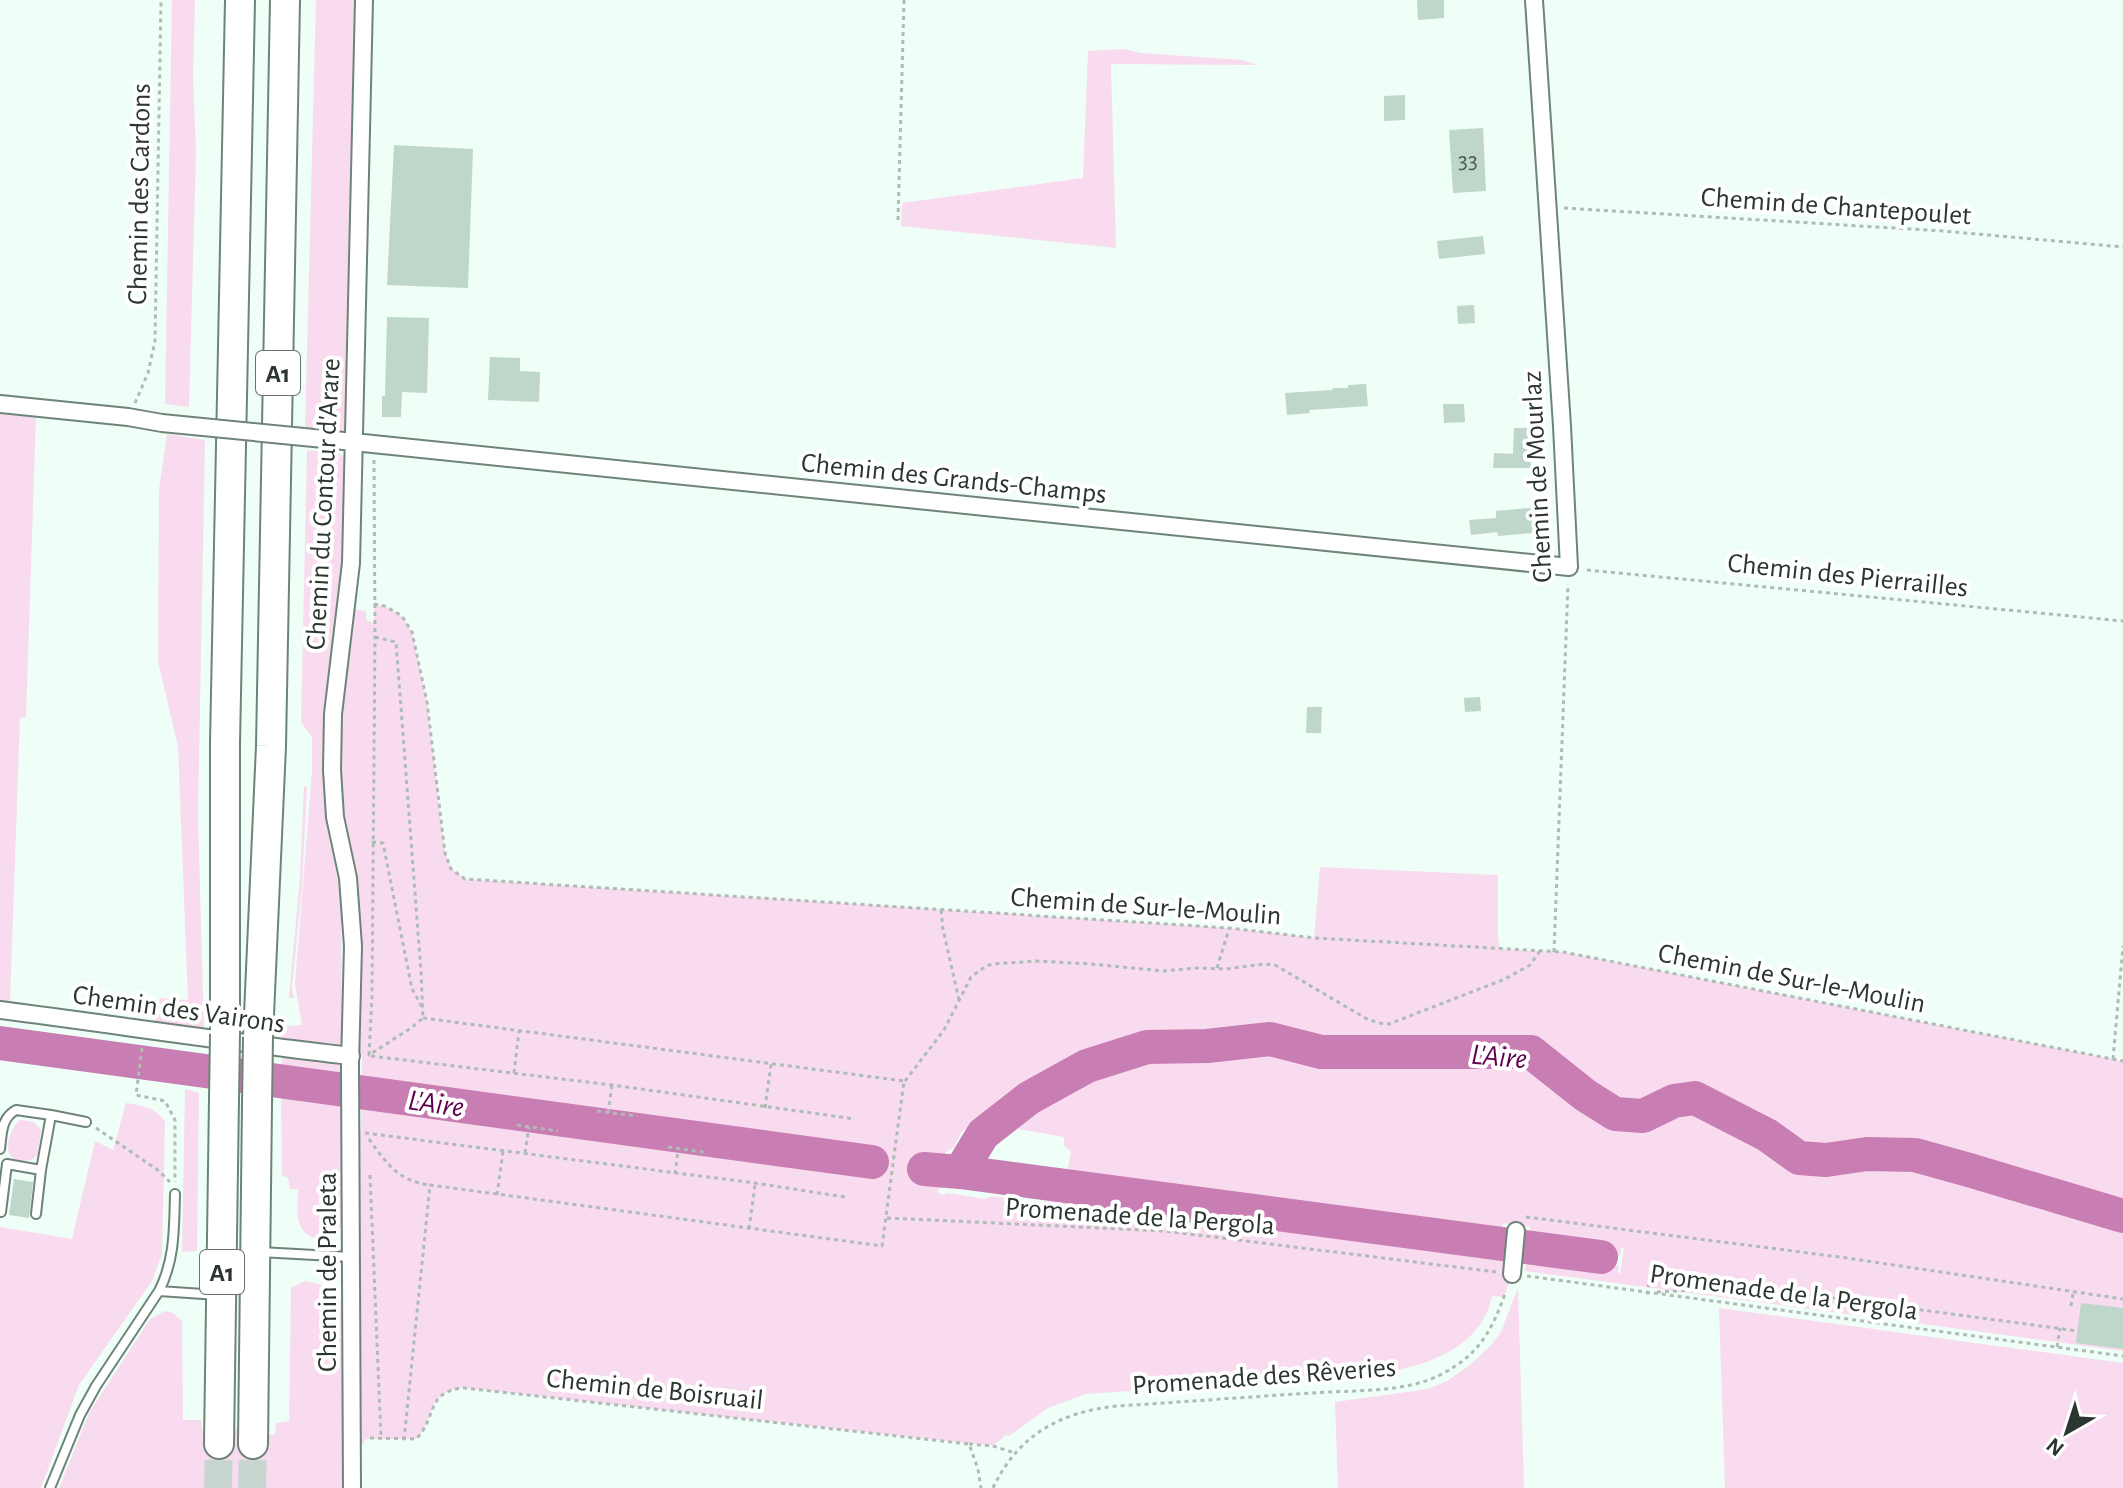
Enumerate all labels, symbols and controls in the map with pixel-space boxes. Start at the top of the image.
street label: Chemin des Cardons [124,83,156,305]
house number: 33 [1458,149,1478,173]
street label: Chemin de Chantepoulet [1700,184,1972,230]
road number: A1 [256,351,300,395]
street label: Chemin du Contour d'Arare [302,357,346,651]
street label: Chemin de Mourlaz [1518,370,1558,584]
street label: Chemin des Grands-Champs [800,449,1108,509]
street label: Chemin des Pierrailles [1726,549,1969,603]
street label: Chemin de Sur-le-Moulin [1009,884,1282,930]
street label: Chemin de Sur-le-Moulin [1656,939,1928,1019]
street label: Chemin des Vairons [71,981,287,1039]
water label: L'Aire [1470,1040,1528,1074]
water label: L'Aire [406,1085,466,1123]
street label: Chemin de Praleta [314,1172,342,1372]
street label: Promenade de la Pergola [1004,1194,1276,1240]
road number: A1 [200,1250,244,1294]
street label: Promenade de la Pergola [1648,1260,1920,1326]
street label: Promenade des Rêveries [1131,1354,1397,1400]
street label: Chemin de Boisruail [545,1365,765,1415]
north arrow [2027,1392,2107,1472]
text: N [2042,1433,2068,1460]

